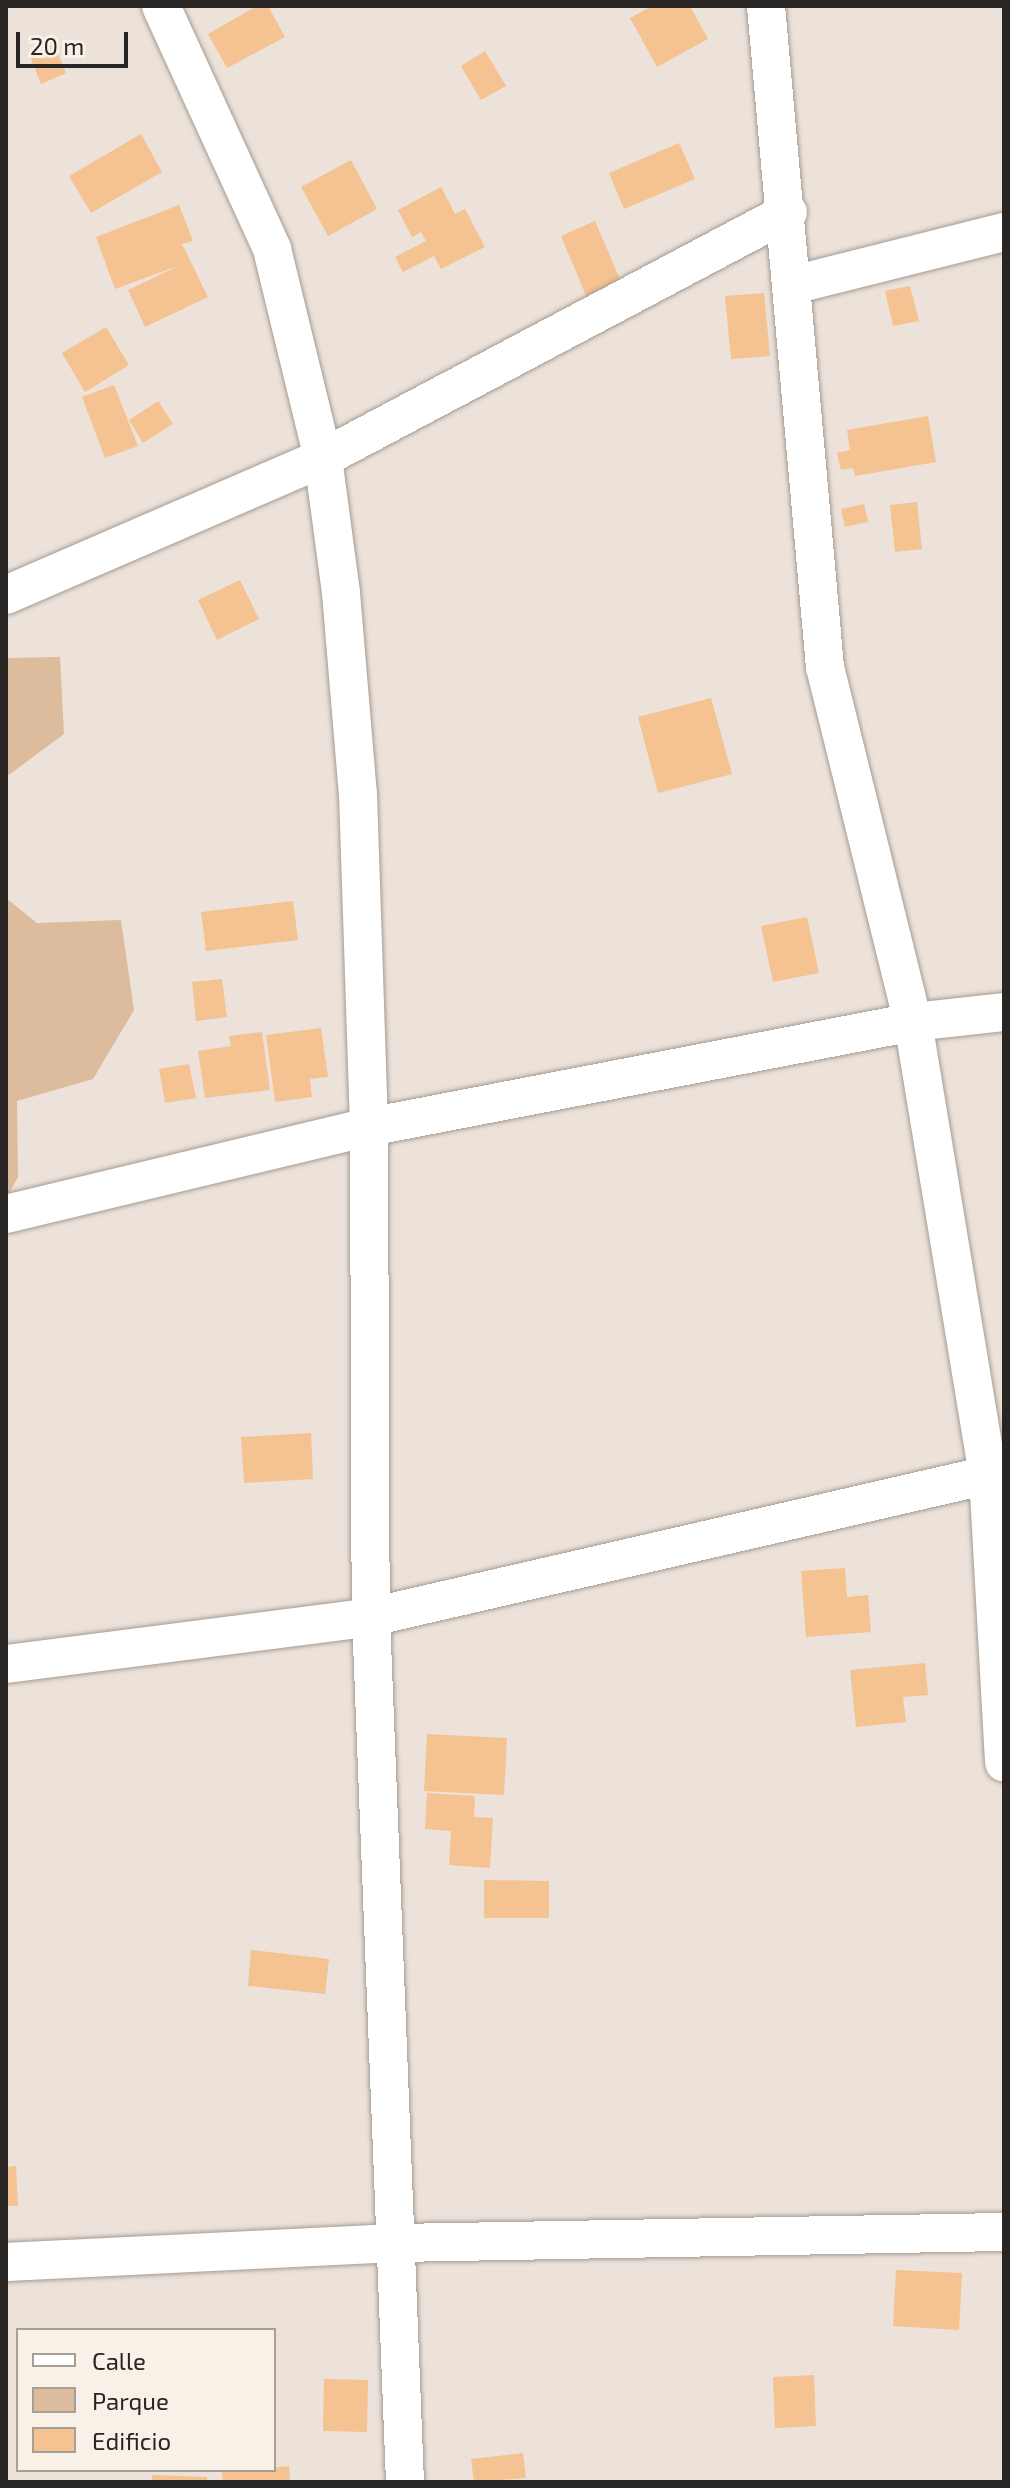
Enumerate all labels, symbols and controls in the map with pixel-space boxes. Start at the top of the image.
scale bar [20,16,132,66]
text: 20 m [30,31,84,60]
legend [16,2328,276,2472]
text: Calle [92,2346,146,2375]
text: Parque [92,2386,169,2415]
text: Edificio [92,2426,171,2455]

